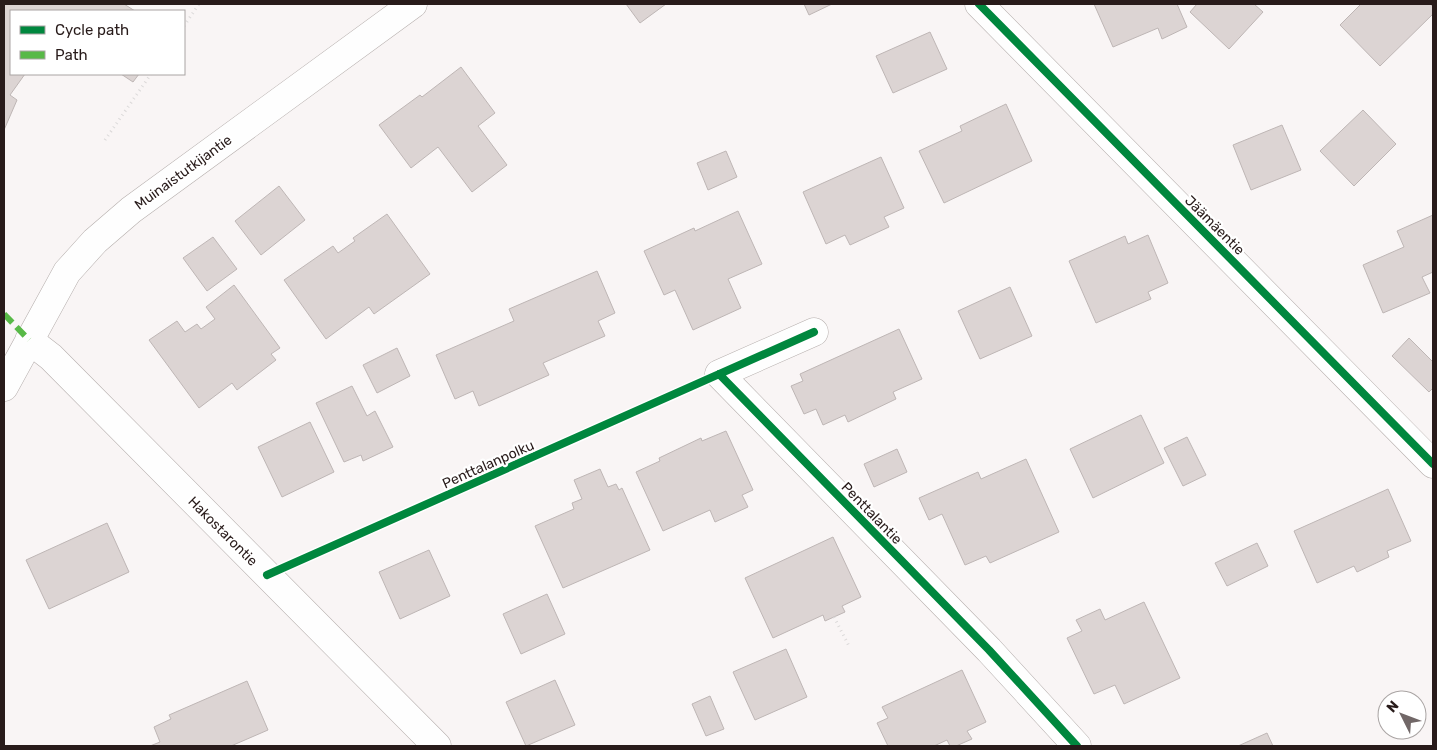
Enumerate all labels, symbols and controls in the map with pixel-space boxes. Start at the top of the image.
legend [10,10,185,75]
text: Cycle path [55,21,129,39]
text: Path [55,46,88,64]
street label: Muinaistutkijantie [131,131,235,213]
street label: Jäämäentie [1181,192,1248,259]
street label: Penttalanpolku [440,437,537,492]
street label: Penttalantie [838,479,906,548]
street label: Hakostarontie [184,493,261,570]
north arrow [1377,690,1427,740]
text: N [1383,697,1402,716]

